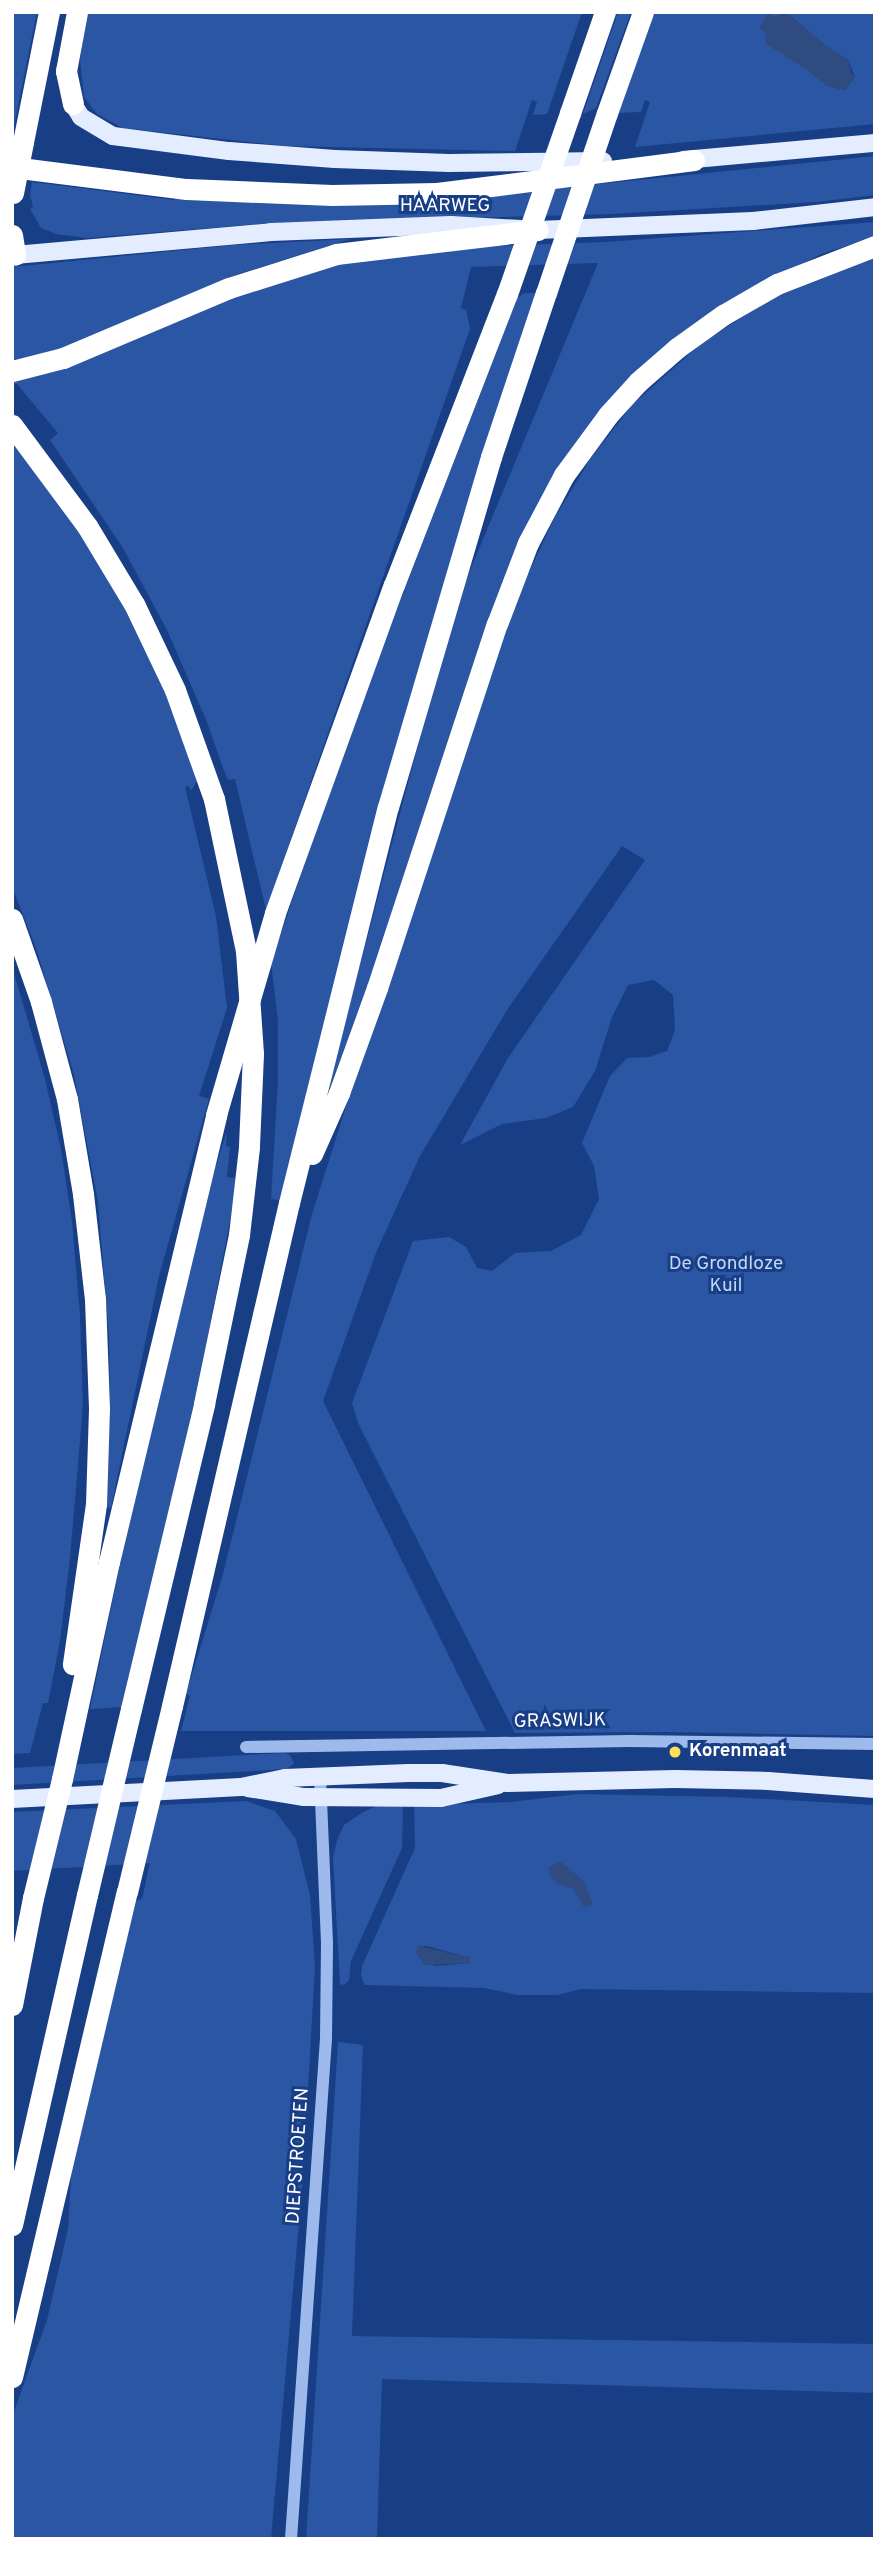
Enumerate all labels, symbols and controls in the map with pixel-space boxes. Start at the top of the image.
street label: HAARWEG [400,196,490,218]
park label: De Grondloze Kuil [669,1254,783,1298]
street label: GRASWIJK [513,1710,607,1734]
place label: Korenmaat [689,1741,787,1763]
marker: Korenmaat [667,1744,683,1760]
street label: DIEPSTROETEN [283,2087,315,2225]

